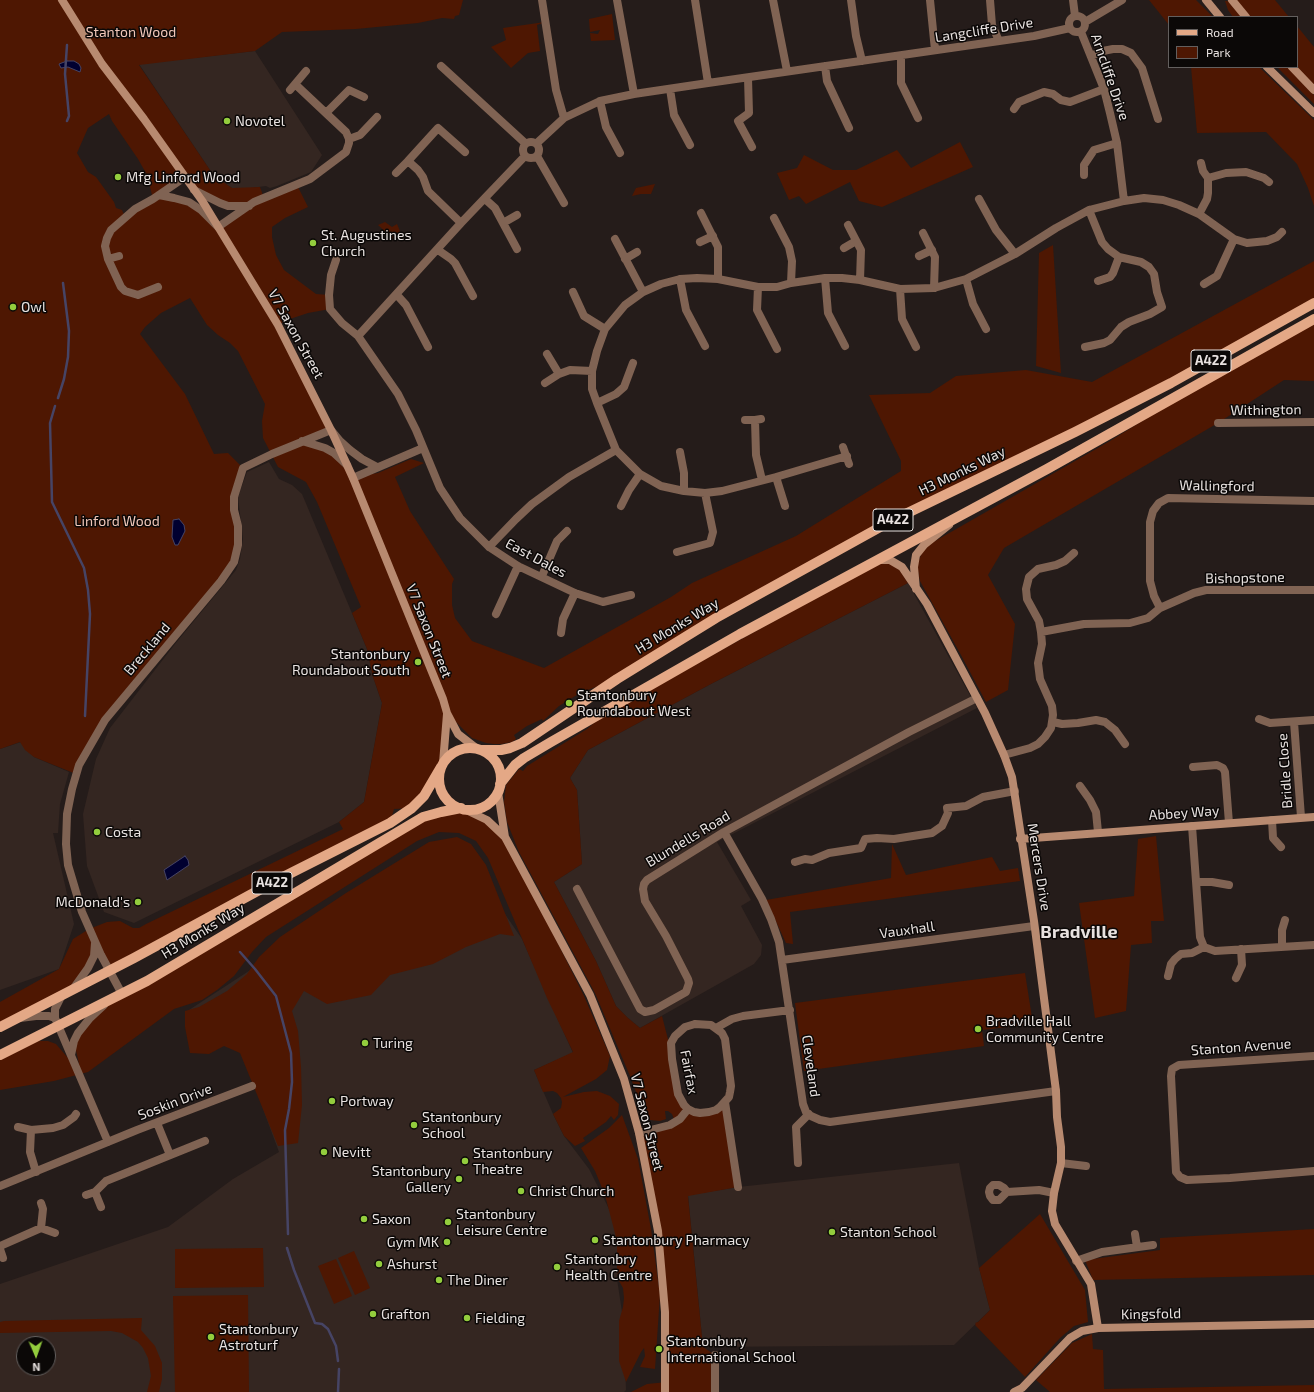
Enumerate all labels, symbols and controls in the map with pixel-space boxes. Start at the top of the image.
street label: Langcliffe Drive [934,14,1034,46]
legend [1168,16,1298,68]
park label: Stanton Wood [86,24,176,40]
text: Road [1206,25,1234,39]
street label: Arncliffe Drive [1087,31,1133,123]
text: Park [1206,45,1231,59]
place label: Novotel [235,113,285,129]
marker: Novotel [222,116,232,126]
place label: Mfg Linford Wood [126,169,240,185]
marker: Mfg Linford Wood [113,172,123,182]
place label: St. Augustines Church [321,227,412,260]
marker: St. Augustines Church [308,238,318,248]
street label: V7 Saxon Street [264,286,328,382]
place label: Owl [21,299,46,315]
marker: Owl [8,302,18,312]
road number: A422 [1191,350,1231,372]
street label: Withington [1230,401,1302,419]
street label: H3 Monks Way [916,443,1008,499]
street label: Wallingford [1179,477,1255,495]
road number: A422 [873,509,913,531]
park label: Linford Wood [74,513,160,529]
street label: East Dales [503,535,569,581]
street label: Bishopstone [1205,569,1285,587]
street label: V7 Saxon Street [403,582,455,680]
street label: H3 Monks Way [632,595,722,657]
street label: Breckland [120,619,174,679]
place label: Stantonbury Roundabout South [292,646,410,678]
marker: Stantonbury Roundabout South [413,657,423,667]
place label: Stantonbury Roundabout West [577,687,691,720]
marker: Stantonbury Roundabout West [564,698,574,708]
street label: Bridle Close [1274,733,1296,809]
street label: Abbey Way [1148,802,1220,824]
street label: Blundells Road [643,807,733,871]
street label: Mercers Drive [1024,822,1054,912]
place label: Costa [105,824,141,840]
marker: Costa [92,827,102,837]
road number: A422 [252,872,292,894]
place label: McDonald's [56,894,130,910]
marker: McDonald's [133,897,143,907]
street label: H3 Monks Way [158,900,248,962]
street label: Vauxhall [878,918,936,942]
district label: Bradville [1040,921,1118,943]
place label: Bradville Hall Community Centre [986,1013,1104,1046]
marker: Bradville Hall Community Centre [973,1024,983,1034]
street label: Cleveland [798,1034,824,1098]
place label: Turing [373,1035,413,1051]
street label: Stanton Avenue [1190,1035,1292,1059]
marker: Turing [360,1038,370,1048]
street label: Fairfax [677,1049,701,1095]
street label: V7 Saxon Street [627,1072,667,1172]
street label: Soskin Drive [136,1080,214,1124]
place label: Portway [340,1093,394,1109]
marker: Portway [327,1096,337,1106]
place label: Stantonbury School [422,1109,501,1142]
marker: Stantonbury School [409,1120,419,1130]
place label: Nevitt [332,1144,371,1160]
place label: Stantonbury Theatre [473,1145,552,1178]
marker: Nevitt [319,1147,329,1157]
marker: Stantonbury Theatre [460,1156,470,1166]
place label: Stantonbury Gallery [372,1163,451,1196]
marker: Stantonbury Gallery [454,1174,464,1184]
place label: Christ Church [529,1183,614,1199]
marker: Christ Church [516,1186,526,1196]
place label: Stantonbury Leisure Centre [456,1206,547,1238]
place label: Saxon [372,1211,411,1227]
marker: Saxon [359,1214,369,1224]
marker: Stantonbury Leisure Centre [443,1217,453,1227]
place label: Stanton School [840,1224,936,1240]
marker: Stanton School [827,1227,837,1237]
place label: Stantonbury Pharmacy [603,1232,749,1248]
place label: Gym MK [387,1234,439,1250]
marker: Stantonbury Pharmacy [590,1235,600,1245]
marker: Gym MK [442,1237,452,1247]
place label: Stantonbry Health Centre [565,1251,652,1284]
place label: Ashurst [387,1256,437,1272]
marker: Ashurst [374,1259,384,1269]
marker: Stantonbry Health Centre [552,1262,562,1272]
place label: The Diner [447,1272,508,1288]
marker: The Diner [434,1275,444,1285]
street label: Kingsfold [1121,1305,1181,1323]
place label: Grafton [381,1306,430,1322]
marker: Grafton [368,1309,378,1319]
place label: Fielding [475,1310,525,1326]
marker: Fielding [462,1313,472,1323]
place label: Stantonbury Astroturf [219,1321,298,1354]
marker: Stantonbury Astroturf [206,1332,216,1342]
place label: Stantonbury International School [667,1333,796,1366]
north arrow [16,1336,56,1376]
marker: Stantonbury International School [654,1344,664,1354]
text: N [32,1361,41,1374]

